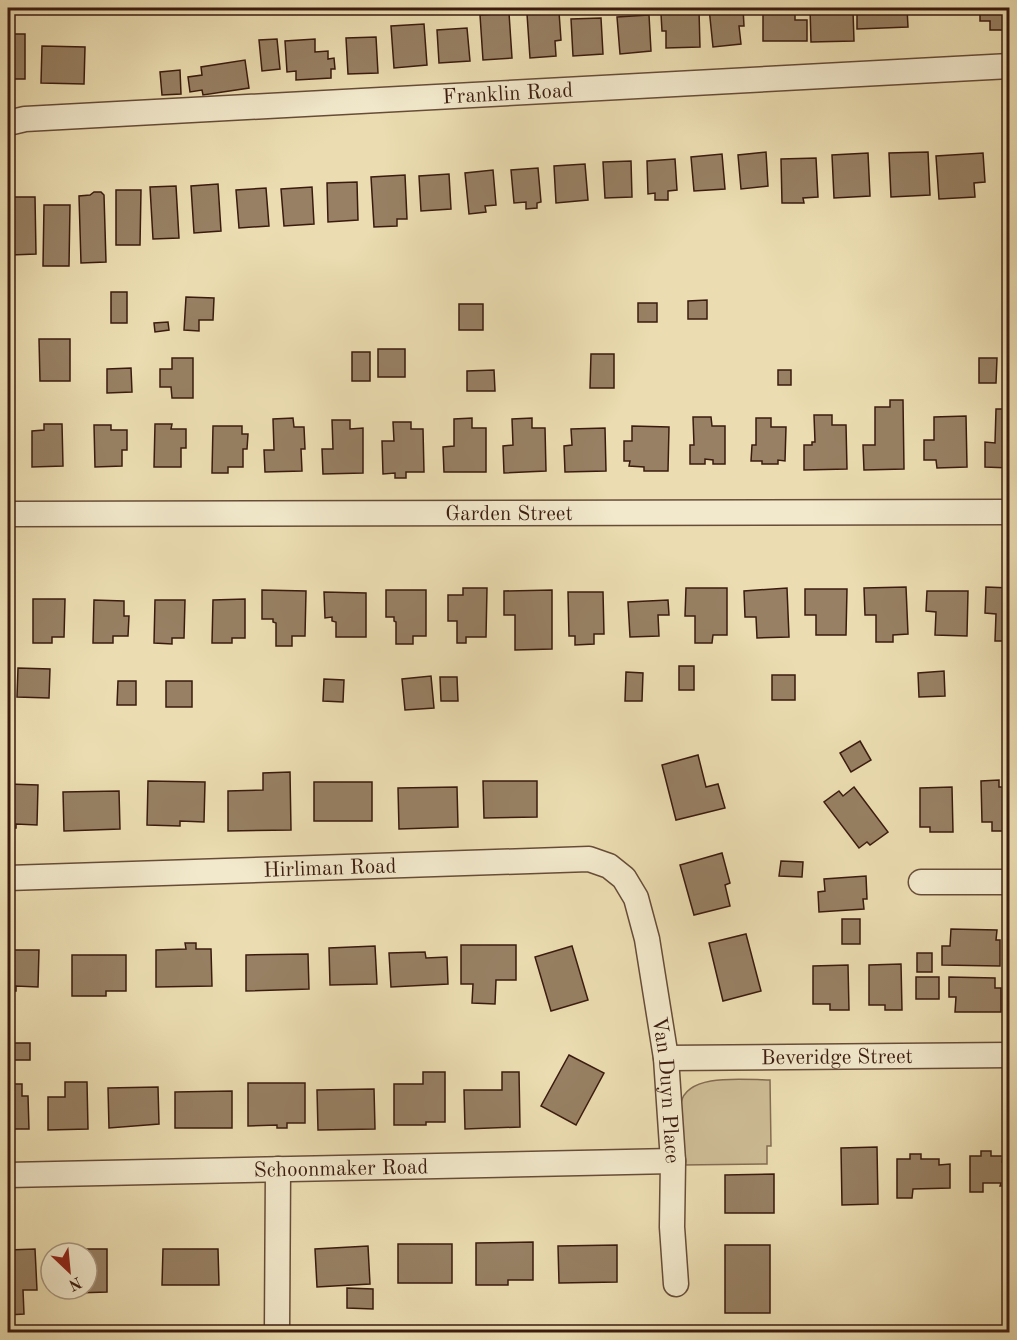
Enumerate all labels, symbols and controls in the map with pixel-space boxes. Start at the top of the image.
street label: Franklin Road [442,81,574,109]
street label: Garden Street [445,504,573,525]
street label: Hirliman Road [263,856,397,882]
street label: Van Duyn Place [648,1015,682,1164]
street label: Beveridge Street [761,1047,913,1069]
street label: Schoonmaker Road [253,1157,429,1182]
north arrow [39,1241,99,1301]
text: N [65,1273,84,1293]

